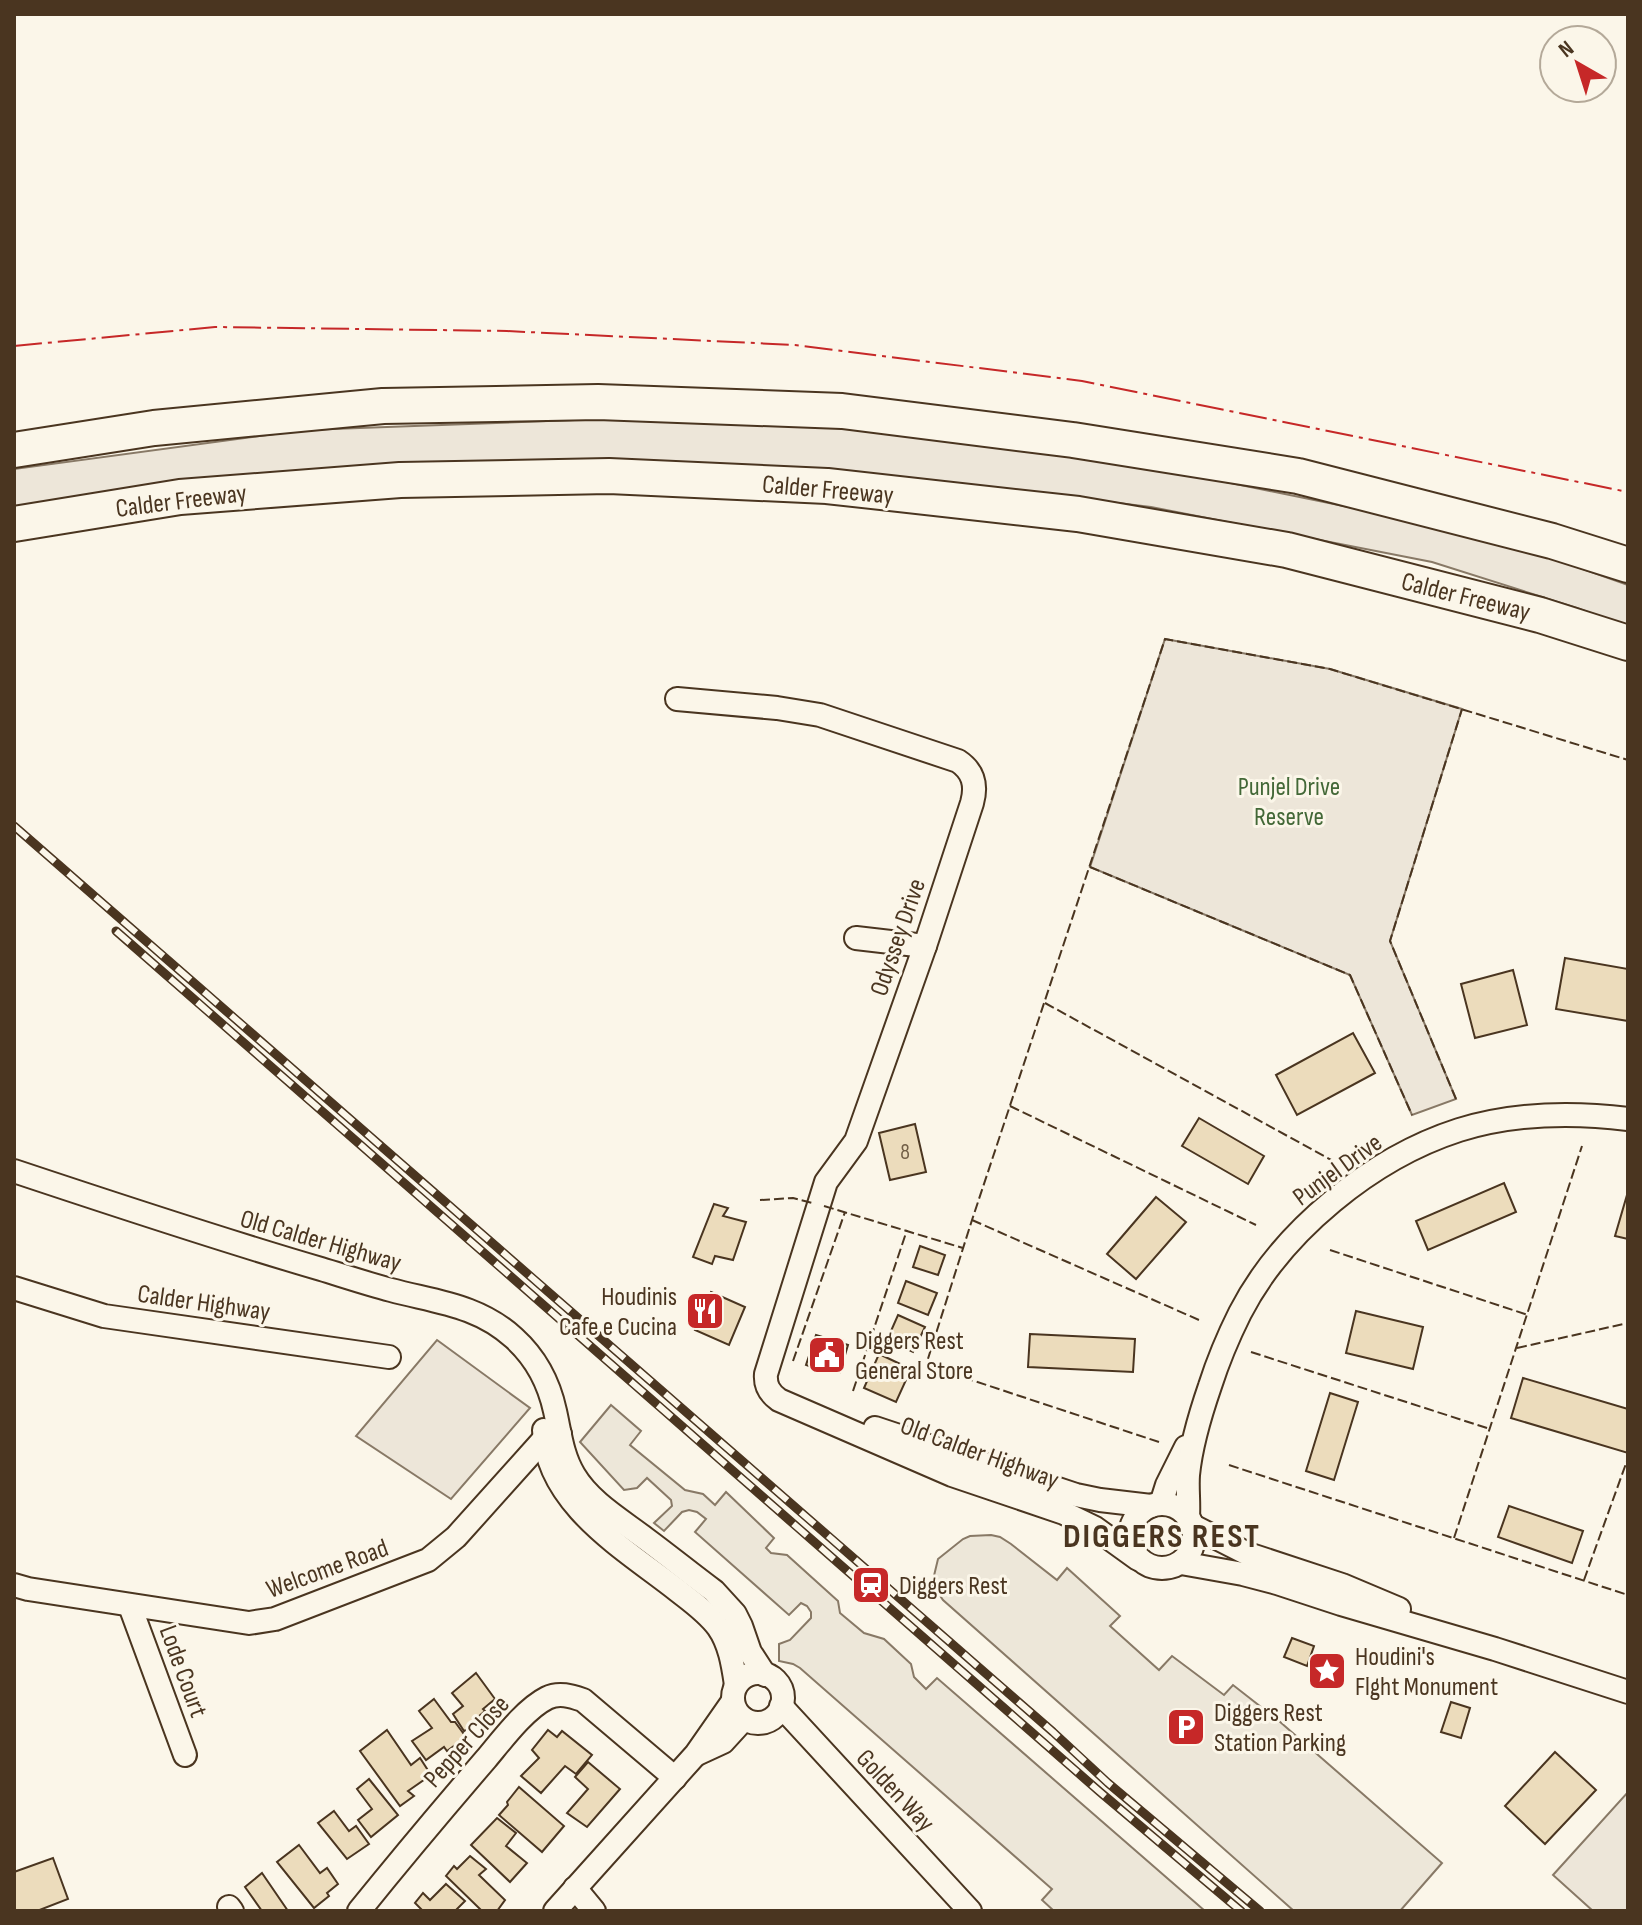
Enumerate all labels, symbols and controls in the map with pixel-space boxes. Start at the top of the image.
north arrow [1538,24,1618,104]
text: N [1553,35,1579,64]
street label: Calder Freeway [761,469,895,512]
street label: Calder Freeway [114,478,248,525]
street label: Calder Freeway [1398,566,1533,628]
park label: Punjel Drive Reserve [1238,772,1340,833]
street label: Odyssey Drive [864,875,933,1000]
street label: Punjel Drive [1287,1128,1388,1213]
house number: 8 [900,1139,910,1166]
street label: Old Calder Highway [236,1204,405,1279]
street label: Calder Highway [136,1279,272,1328]
place label: Houdinis Cafe e Cucina [559,1282,677,1343]
restaurant icon: Houdinis Cafe e Cucina [684,1290,726,1332]
place label: Diggers Rest General Store [855,1326,973,1387]
public building icon: Diggers Rest General Store [806,1334,848,1376]
street label: Old Calder Highway [896,1410,1063,1496]
district label: DIGGERS REST [1063,1516,1261,1557]
street label: Welcome Road [262,1533,393,1606]
station icon: Diggers Rest [850,1564,892,1606]
place label: Diggers Rest [899,1571,1008,1602]
street label: Lode Court [152,1621,213,1722]
place label: Houdini's Flght Monument [1355,1642,1498,1703]
place icon: Houdini's Flght Monument [1306,1650,1348,1692]
street label: Pepper Close [418,1690,516,1794]
place label: Diggers Rest Station Parking [1214,1698,1346,1759]
parking icon: Diggers Rest Station Parking [1165,1706,1207,1748]
street label: Golden Way [849,1743,941,1839]

